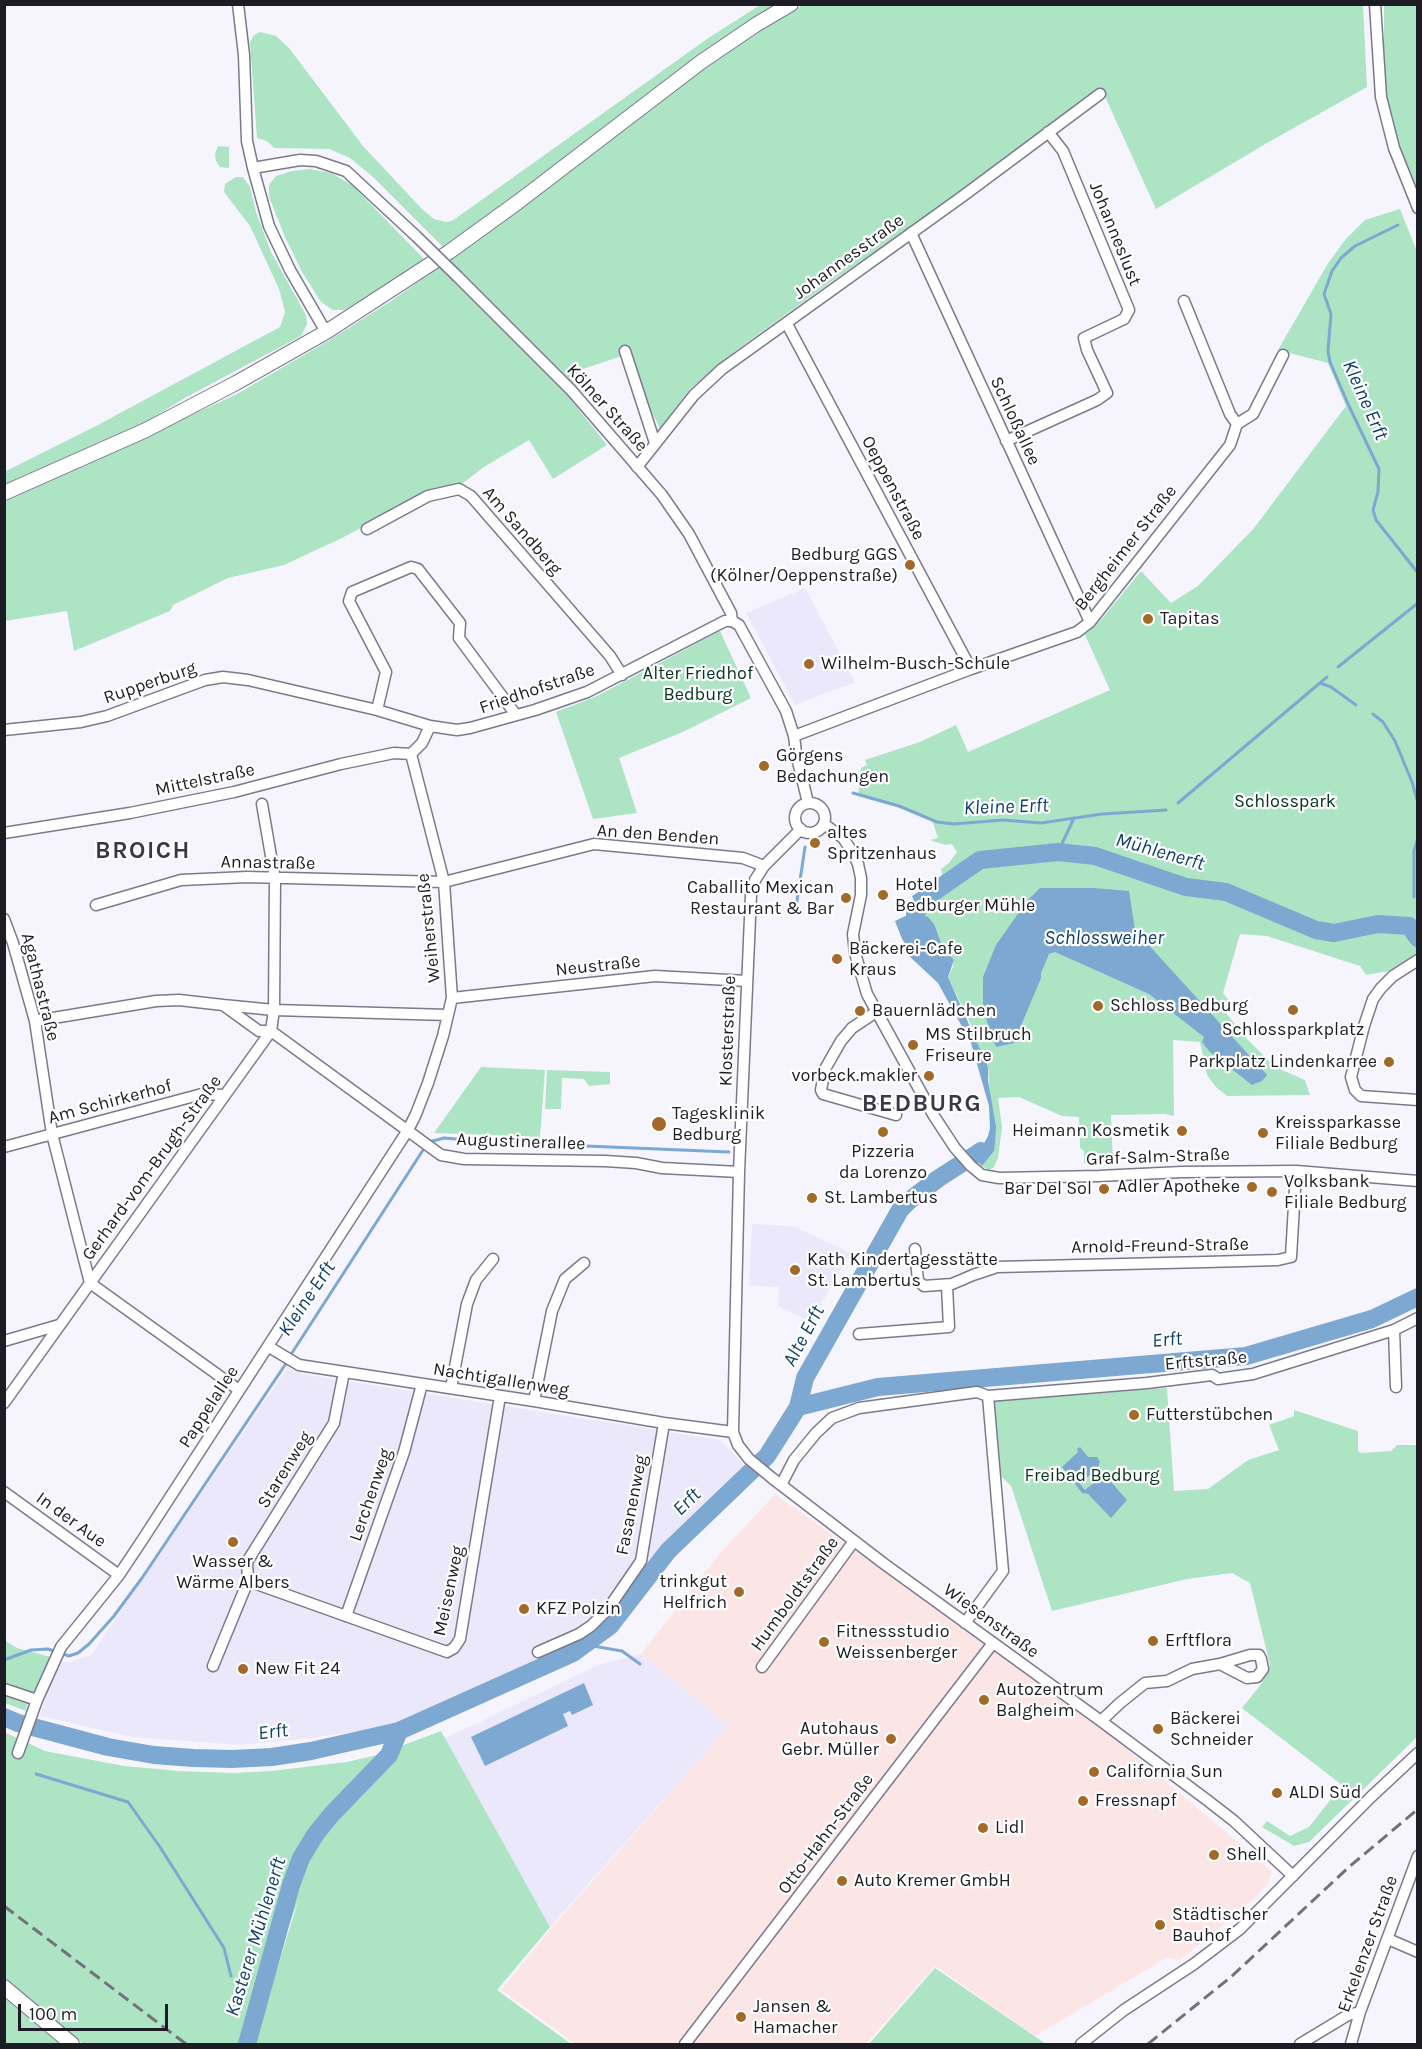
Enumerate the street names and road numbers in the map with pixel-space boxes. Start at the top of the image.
street label: Johanneslust [1084,179,1146,289]
street label: Johannesstraße [790,210,908,304]
street label: Kölner Straße [562,360,652,456]
street label: Schloßallee [985,373,1045,469]
street label: Oeppenstraße [856,432,930,544]
street label: Bergheimer Straße [1070,481,1182,615]
street label: Am Sandberg [478,482,566,580]
street label: Rupperburg [101,657,199,709]
street label: Friedhofstraße [476,659,598,719]
street label: Mittelstraße [153,759,257,801]
street label: An den Benden [596,820,720,850]
street label: Annastraße [220,851,316,875]
street label: Weiherstraße [413,872,445,984]
street label: Agathastraße [16,931,64,1043]
street label: Neustraße [554,951,642,981]
street label: Klosterstraße [715,975,741,1087]
street label: Gerhard-vom-Brugh-Straße [77,1071,227,1265]
street label: Am Schirkerhof [46,1075,174,1129]
street label: Augustinerallee [456,1129,586,1155]
street label: Graf-Salm-Straße [1086,1144,1230,1170]
street label: Arnold-Freund-Straße [1071,1234,1249,1258]
street label: Erftstraße [1164,1347,1248,1375]
street label: Nachtigallenweg [432,1359,570,1401]
street label: Pappelallee [174,1362,244,1452]
street label: Starenweg [253,1428,317,1512]
street label: Lerchenweg [345,1446,397,1544]
street label: Fasanenweg [612,1453,652,1557]
street label: In der Aue [32,1487,110,1553]
street label: Humboldtstraße [746,1533,844,1655]
street label: Meisenweg [429,1544,469,1638]
street label: Wiesenstraße [939,1579,1043,1663]
street label: Otto-Hahn-Straße [774,1769,878,1899]
street label: Erkelenzer Straße [1333,1873,1403,2015]

